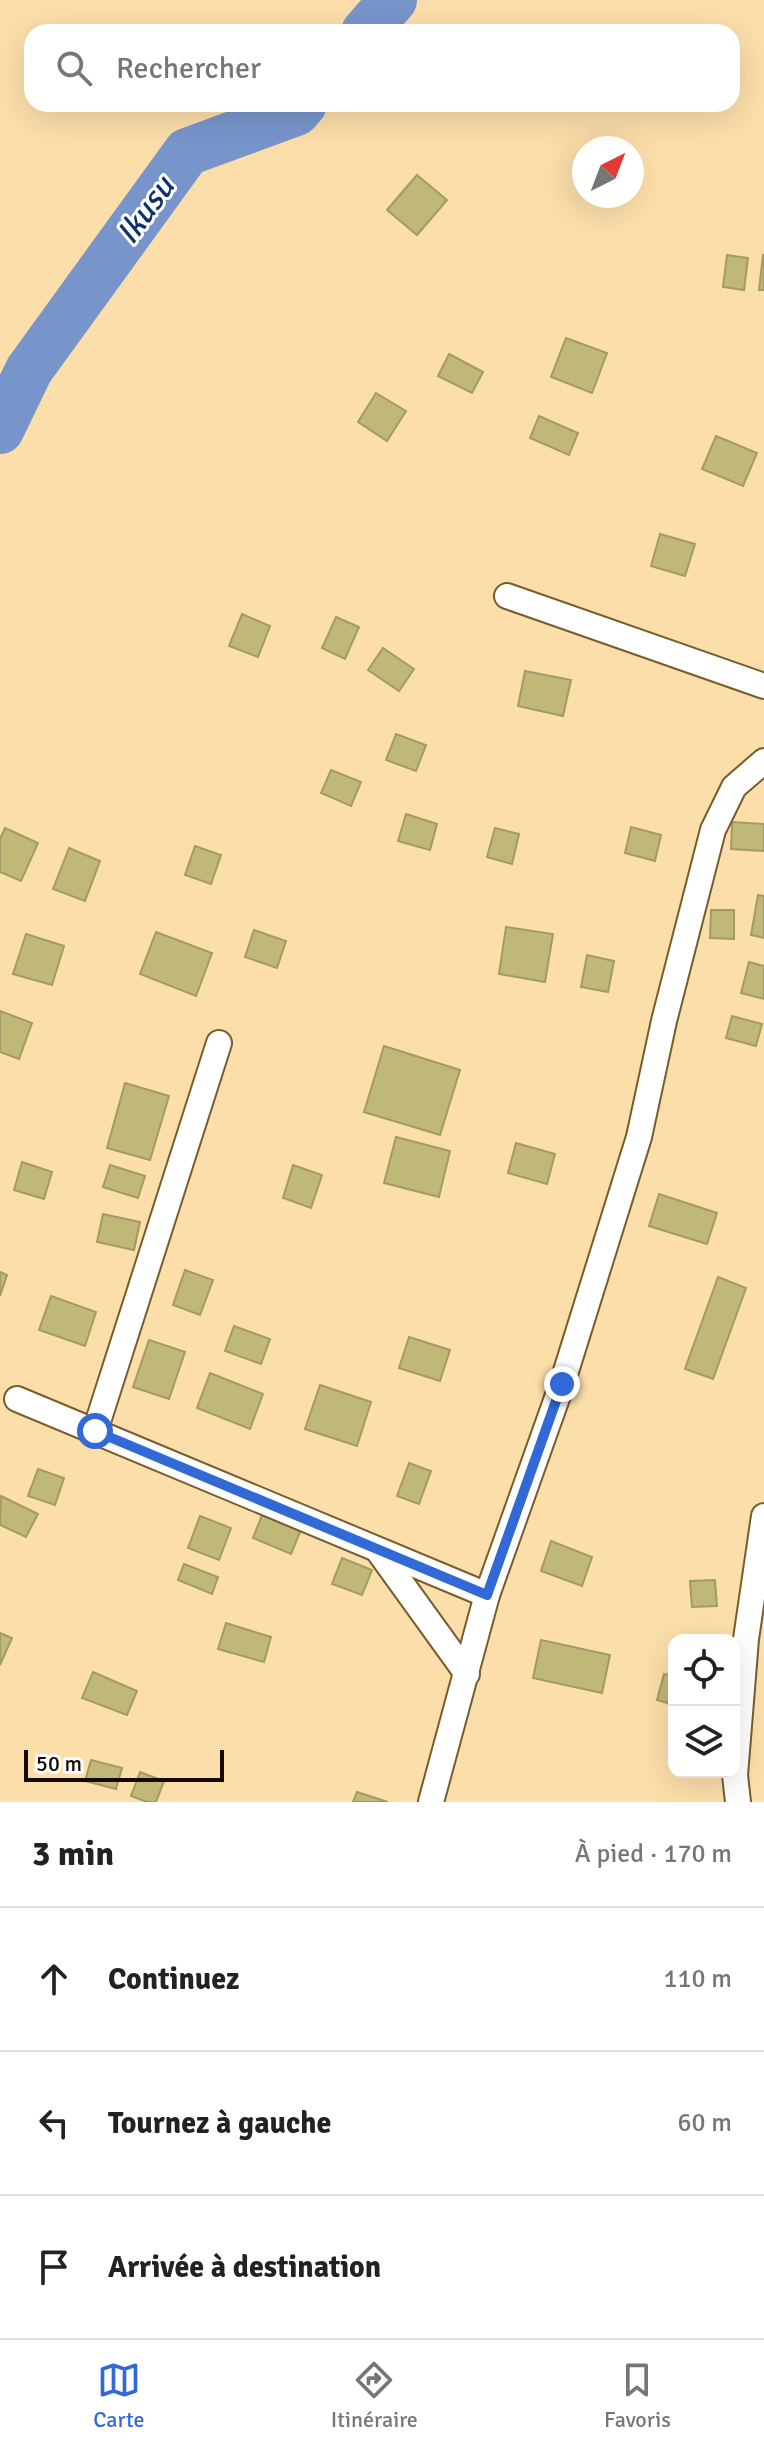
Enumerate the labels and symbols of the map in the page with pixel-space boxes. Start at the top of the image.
north arrow [572,136,644,208]
water label: Ikusu [108,168,184,252]
route end [544,1366,580,1402]
route start [77,1413,113,1449]
scale bar [24,1746,224,1782]

